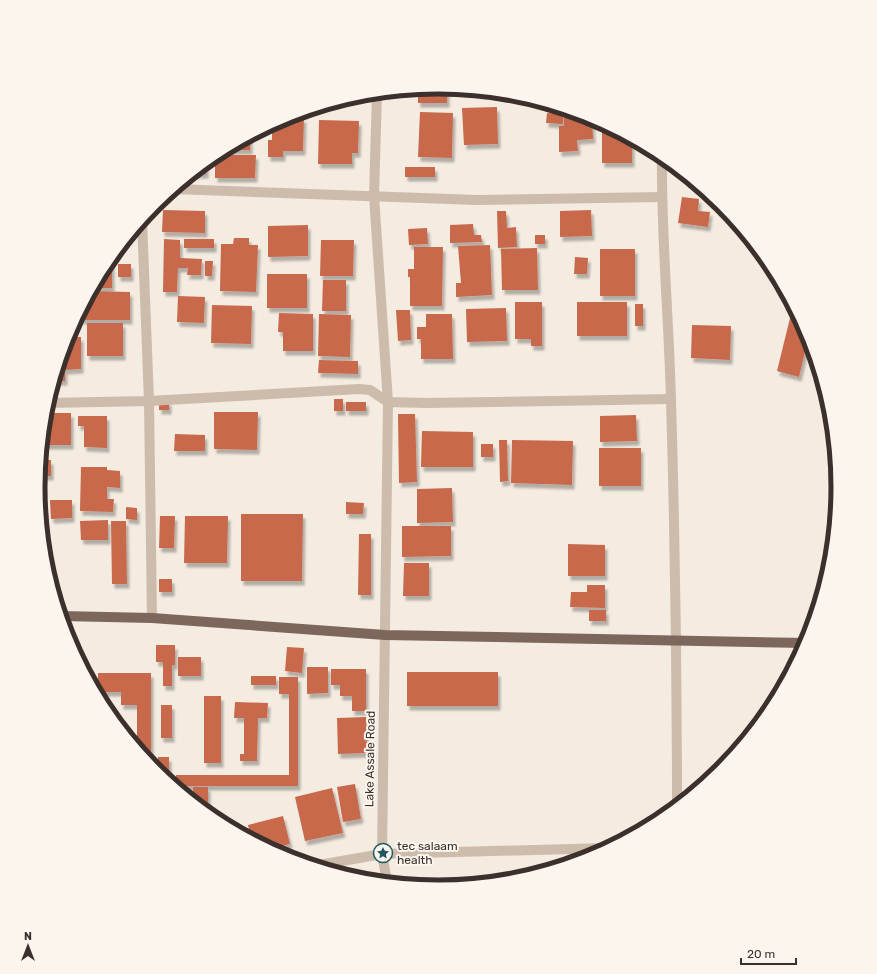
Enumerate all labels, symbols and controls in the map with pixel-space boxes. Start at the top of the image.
street label: Lake Assale Road [362,711,378,807]
place label: tec salaam health [397,839,458,867]
place icon: tec salaam health [372,842,394,864]
north arrow [8,926,48,966]
text: N [24,930,32,943]
scale bar [741,940,796,966]
text: 20 m [747,947,775,961]

